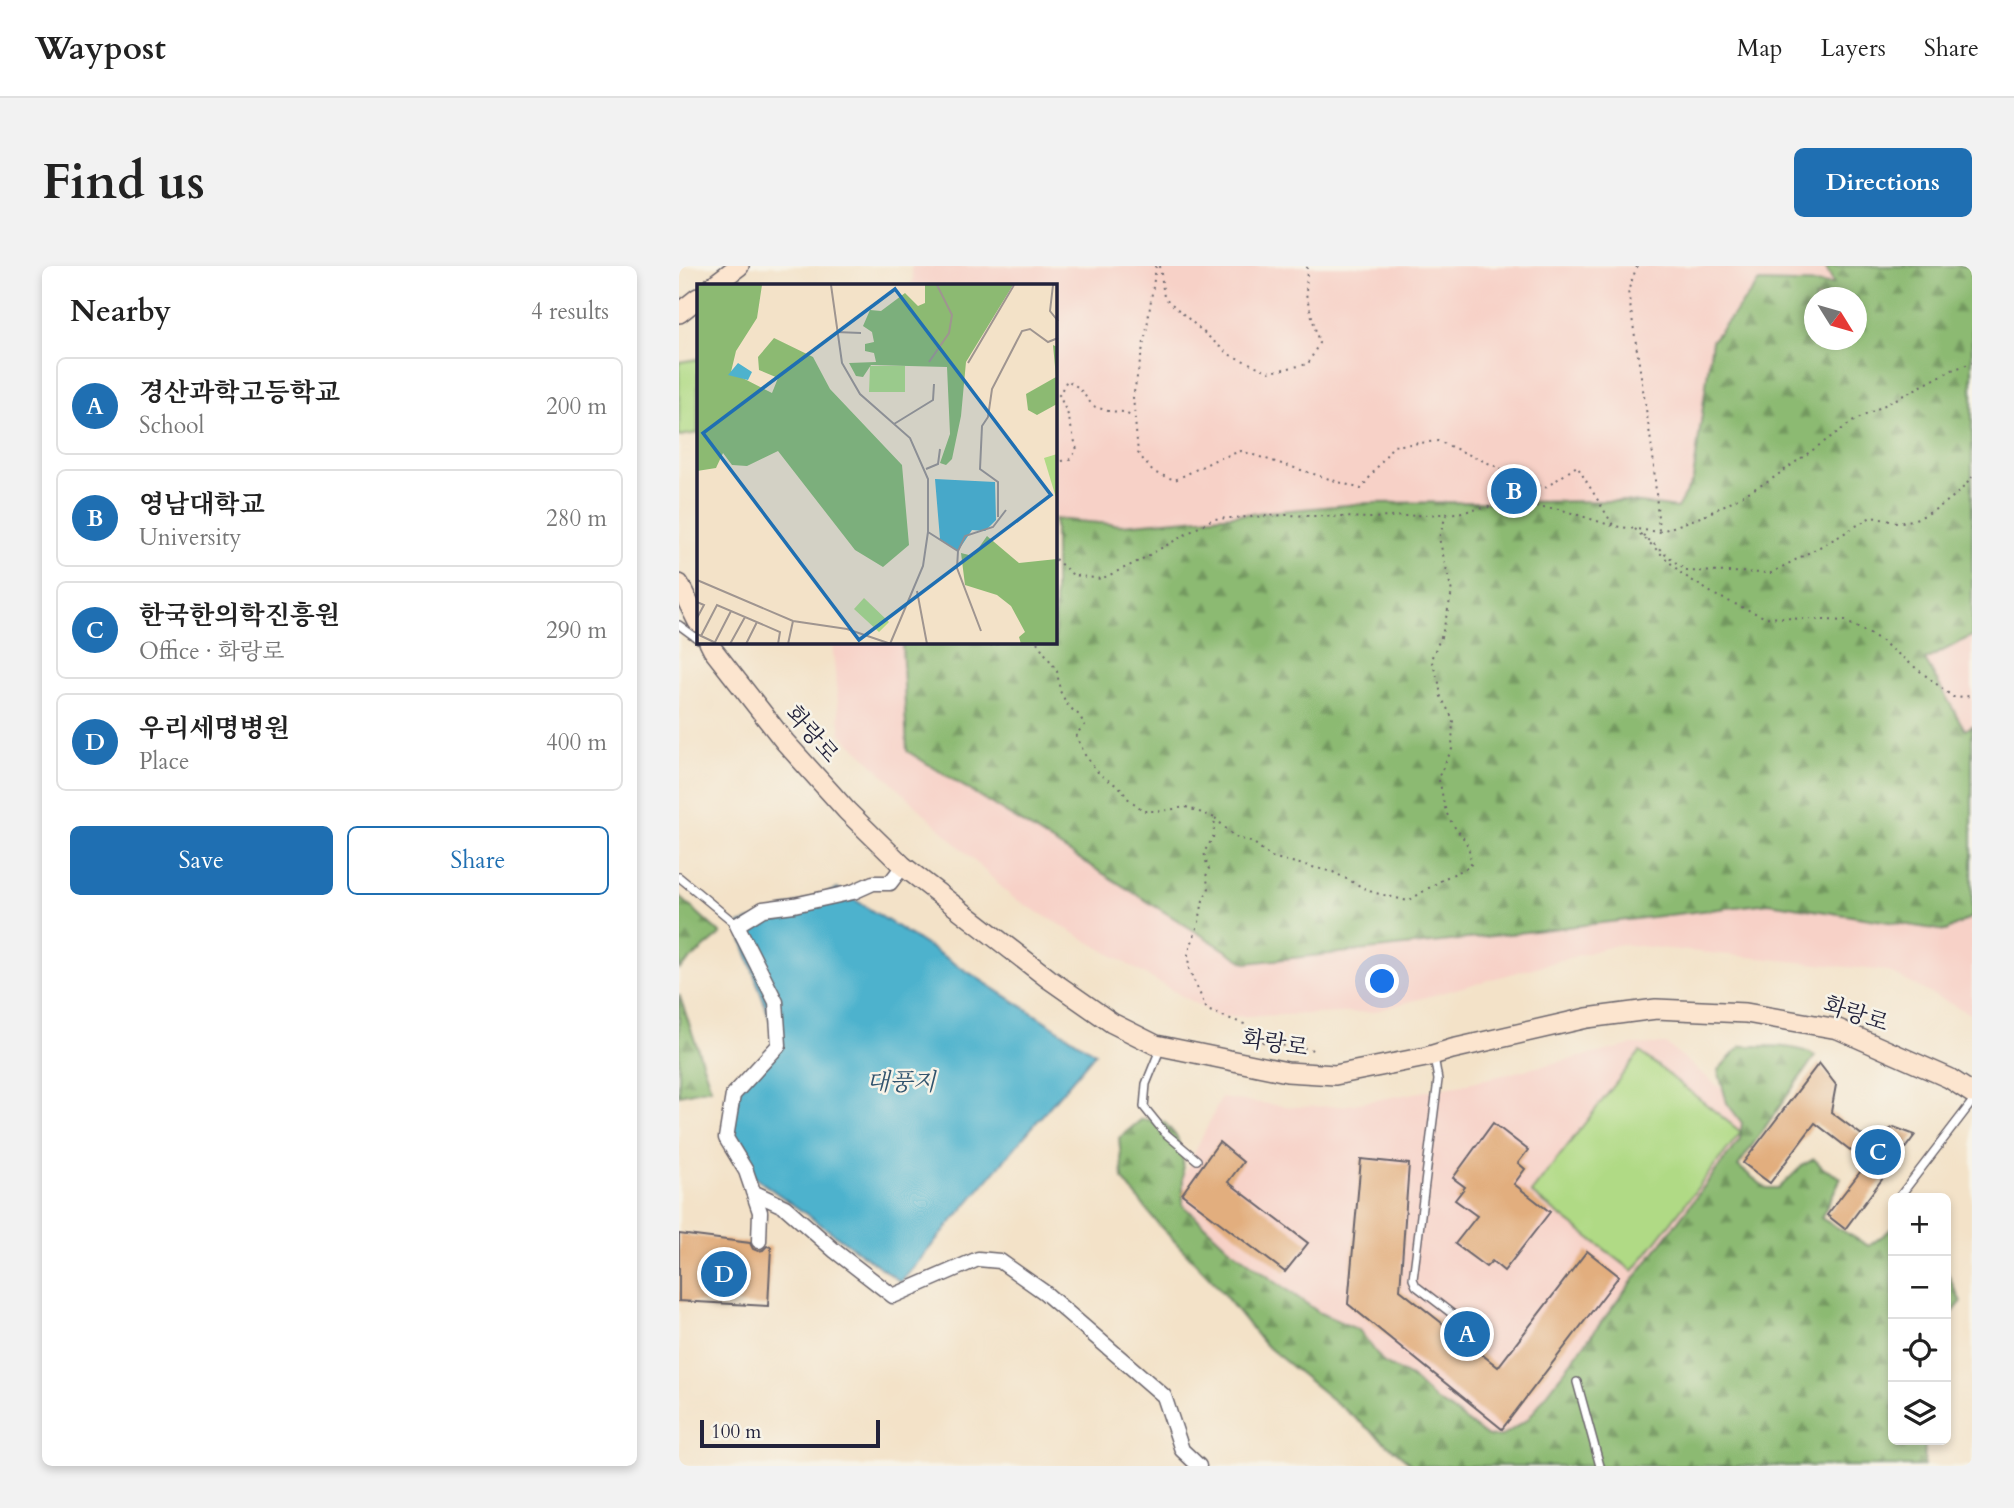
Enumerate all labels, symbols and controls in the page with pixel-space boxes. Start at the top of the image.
text: Waypost [35,26,166,71]
text: Map [1737,32,1783,65]
text: Layers [1821,32,1886,65]
text: Share [1924,32,1979,65]
button: Directions [1794,148,1972,217]
text: Find us [42,149,205,216]
inset map [697,284,1057,644]
north arrow [1804,287,1867,350]
text: Nearby [70,291,171,332]
text: 4 results [531,296,609,327]
text: 경산과학고등학교 [139,375,340,410]
text: A [86,391,104,422]
text: 200 m [546,391,607,422]
text: School [139,410,204,441]
pin: B [1491,465,1537,517]
text: 영남대학교 [139,487,265,522]
text: B [87,503,103,534]
text: 280 m [546,503,607,534]
text: University [139,522,241,553]
text: 한국한의학진흥원 [139,598,340,633]
text: C [86,615,104,646]
text: 290 m [546,615,607,646]
text: Office · 화랑로 [139,636,285,667]
street label: 화랑로 [778,699,846,769]
text: 우리세명병원 [139,711,290,746]
text: D [85,727,105,758]
text: 400 m [546,727,607,758]
text: Place [139,746,189,777]
button: Save [70,826,333,895]
button: Share [347,826,609,895]
your location [1365,964,1399,998]
street label: 화랑로 [1820,989,1892,1039]
street label: 화랑로 [1240,1022,1310,1064]
water label: 대풍지 [866,1066,938,1099]
pin: C [1855,1126,1901,1178]
map controls [1888,1193,1951,1445]
button: + [1888,1193,1951,1256]
pin: D [701,1248,747,1300]
button: − [1888,1256,1951,1319]
pin: A [1444,1308,1490,1360]
button: locate [1888,1319,1951,1382]
button: layers [1888,1382,1951,1445]
scale bar [700,1417,880,1449]
text: 100 m [711,1419,761,1445]

